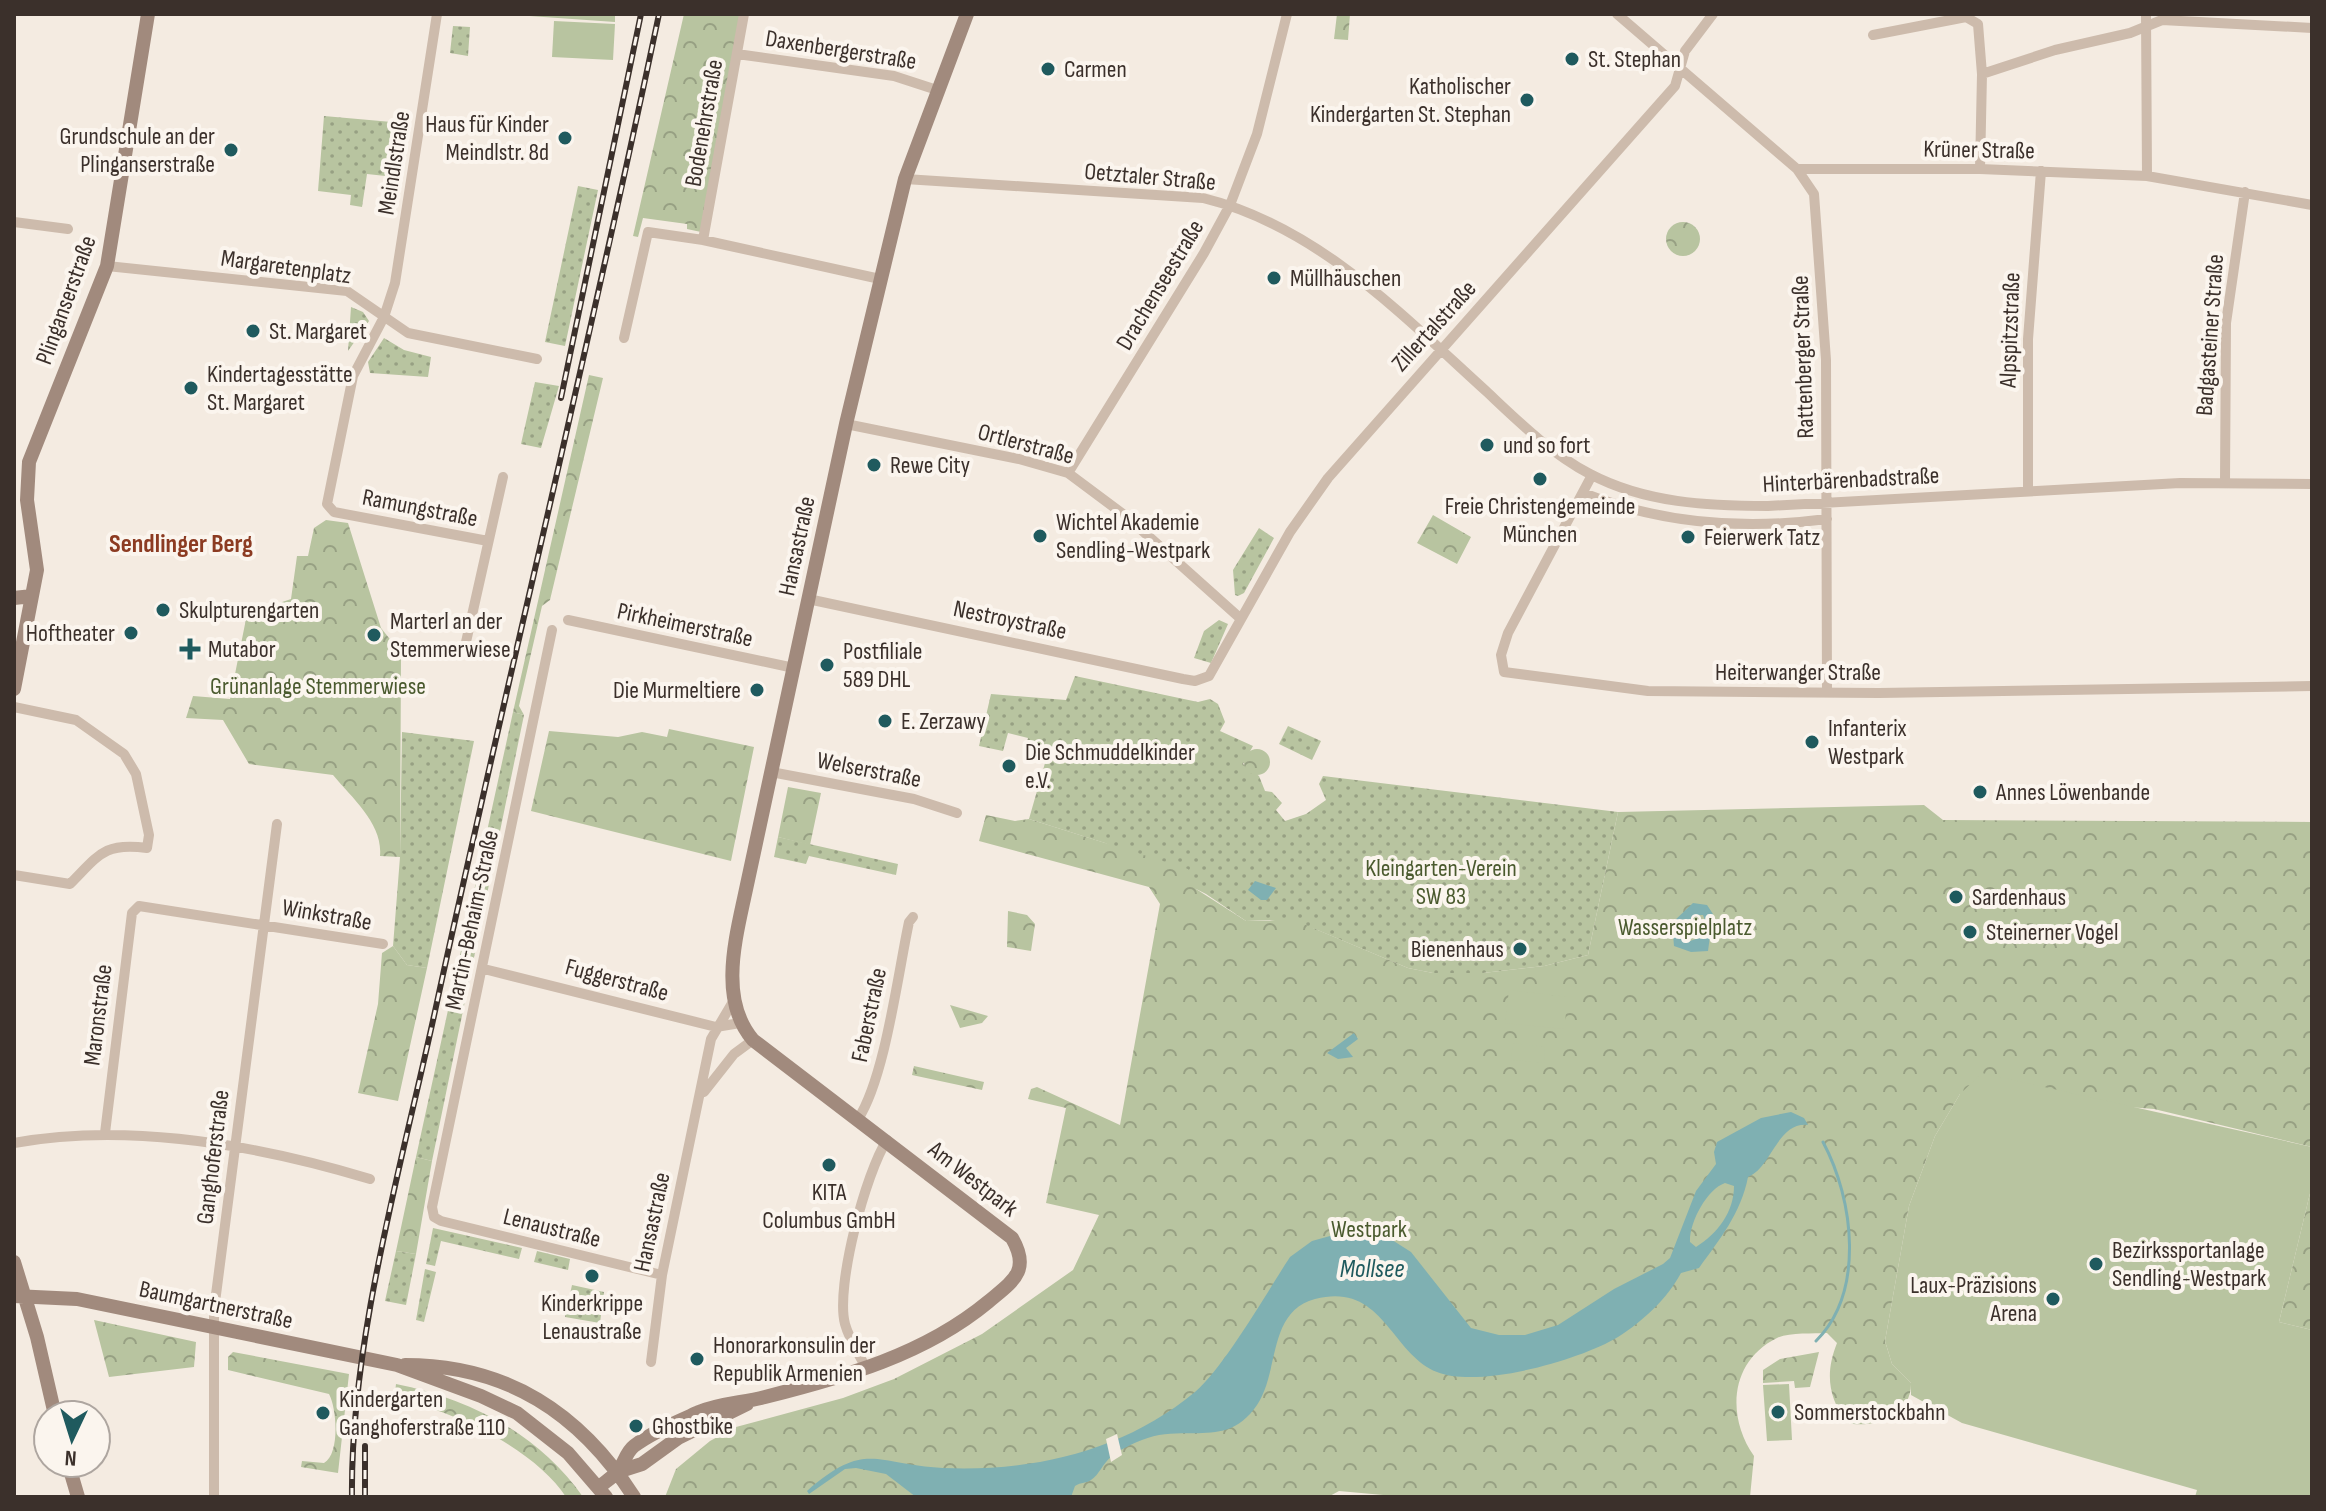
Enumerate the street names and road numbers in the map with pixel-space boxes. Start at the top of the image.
street label: Daxenbergerstraße [764,24,918,76]
street label: Bodenehrstraße [679,57,729,189]
street label: Meindlstraße [372,109,416,217]
street label: Krüner Straße [1923,135,2035,165]
street label: Oetztaler Straße [1083,157,1217,197]
street label: Drachenseestraße [1110,215,1210,355]
street label: Plinganserstraße [29,232,103,368]
street label: Margaretenplatz [219,244,353,291]
street label: Badgasteiner Straße [2190,253,2230,417]
street label: Alpspitzstraße [1993,272,2027,389]
street label: Zillertalstraße [1386,274,1482,378]
street label: Rattenberger Straße [1786,275,1820,439]
street label: Ortlerstraße [975,417,1077,471]
street label: Hinterbärenbadstraße [1762,461,1940,499]
street label: Ramungstraße [360,483,480,533]
street label: Hansastraße [772,494,822,598]
street label: Nestroystraße [951,594,1069,646]
street label: Pirkheimerstraße [614,596,756,654]
street label: Heiterwanger Straße [1715,658,1881,687]
street label: Welserstraße [814,746,924,794]
street label: Martin-Behaim-Straße [439,827,505,1013]
street label: Winkstraße [280,893,374,937]
street label: Fuggerstraße [562,952,672,1008]
street label: Maronstraße [77,963,119,1067]
street label: Faberstraße [845,965,893,1065]
street label: Ganghoferstraße [190,1088,236,1226]
street label: Am Westpark [922,1134,1024,1223]
street label: Hansastraße [627,1170,677,1274]
street label: Lenaustraße [500,1202,604,1254]
street label: Baumgartnerstraße [137,1275,295,1335]

